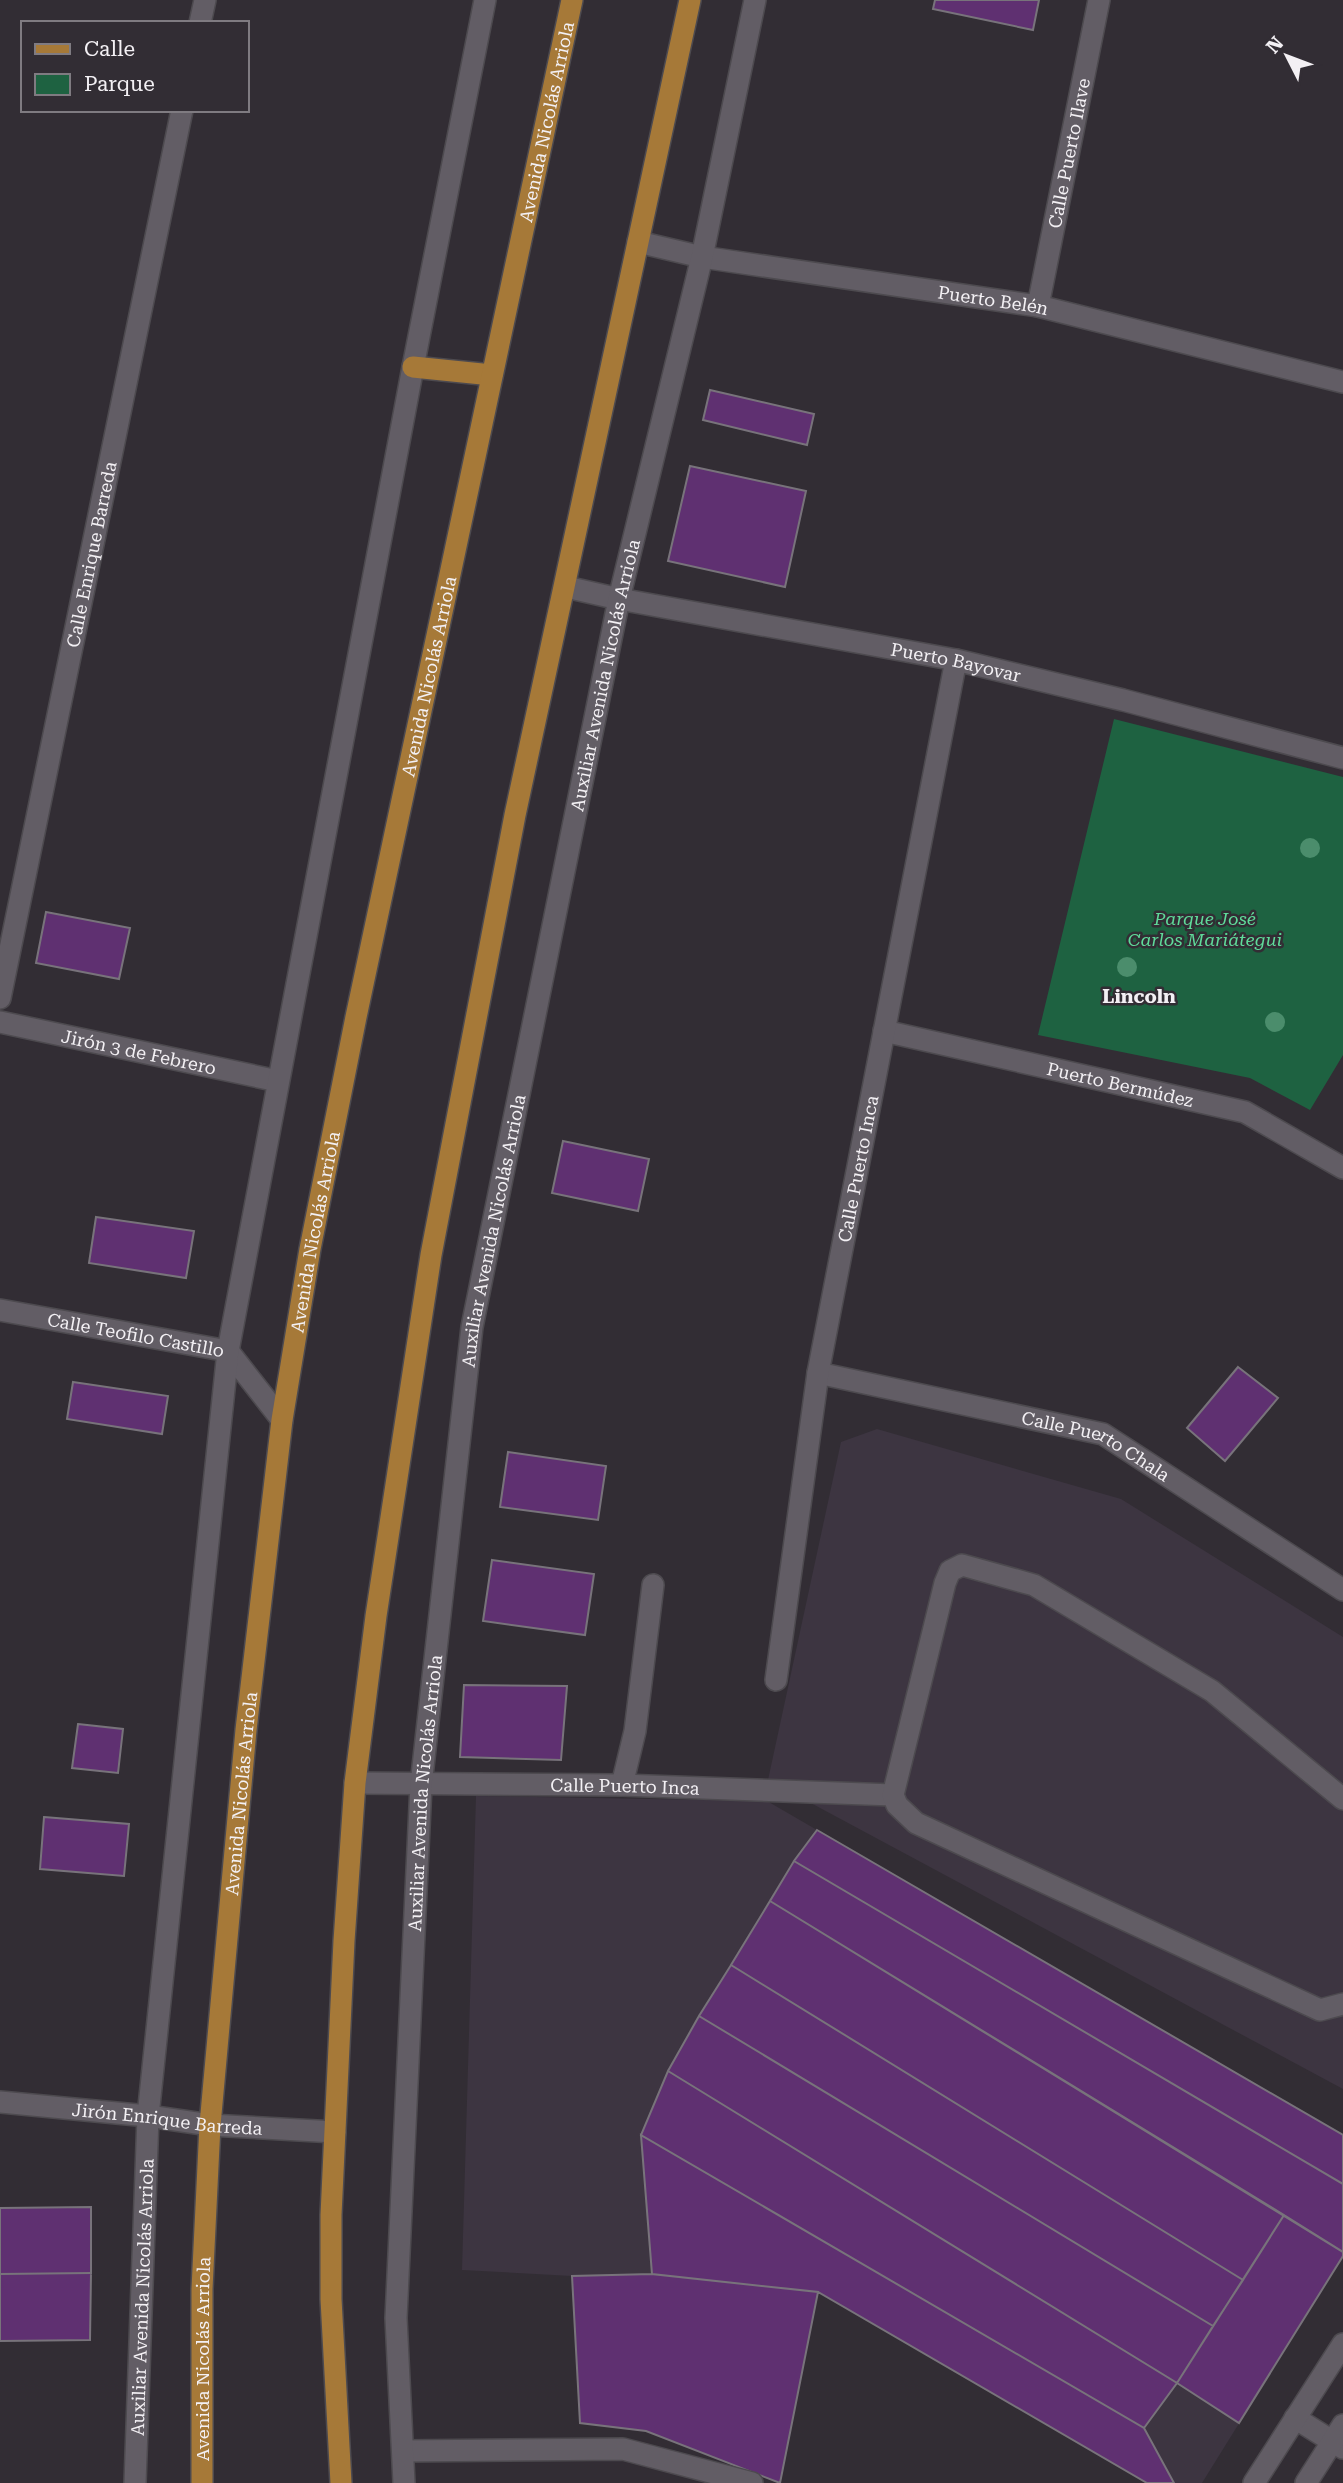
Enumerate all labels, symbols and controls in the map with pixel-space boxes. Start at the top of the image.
street label: Avenida Nicolás Arriola [515,19,578,224]
legend [21,21,248,112]
north arrow [1252,21,1322,91]
text: N [1261,32,1288,58]
text: Calle [84,37,135,61]
text: Parque [84,72,155,96]
street label: Calle Puerto Ilave [1043,76,1094,230]
street label: Puerto Belén [936,281,1051,319]
street label: Calle Enrique Barreda [62,459,120,649]
street label: Auxiliar Avenida Nicolás Arriola [566,537,644,813]
street label: Avenida Nicolás Arriola [397,574,460,779]
street label: Puerto Bayovar [889,638,1023,686]
park label: Parque José Carlos Mariátegui [1128,908,1283,950]
district label: Lincoln [1102,985,1176,1008]
street label: Jirón 3 de Febrero [60,1025,218,1078]
street label: Puerto Bermúdez [1045,1057,1196,1111]
street label: Auxiliar Avenida Nicolás Arriola [457,1092,529,1368]
street label: Calle Puerto Inca [833,1093,882,1244]
street label: Avenida Nicolás Arriola [286,1129,344,1334]
street label: Calle Teofilo Castillo [46,1308,226,1361]
street label: Calle Puerto Chala [1020,1406,1174,1485]
street label: Auxiliar Avenida Nicolás Arriola [404,1653,446,1932]
street label: Avenida Nicolás Arriola [220,1690,261,1896]
street label: Calle Puerto Inca [550,1774,700,1798]
street label: Jirón Enrique Barreda [71,2098,263,2138]
street label: Auxiliar Avenida Nicolás Arriola [126,2158,157,2436]
street label: Avenida Nicolás Arriola [192,2256,214,2461]

